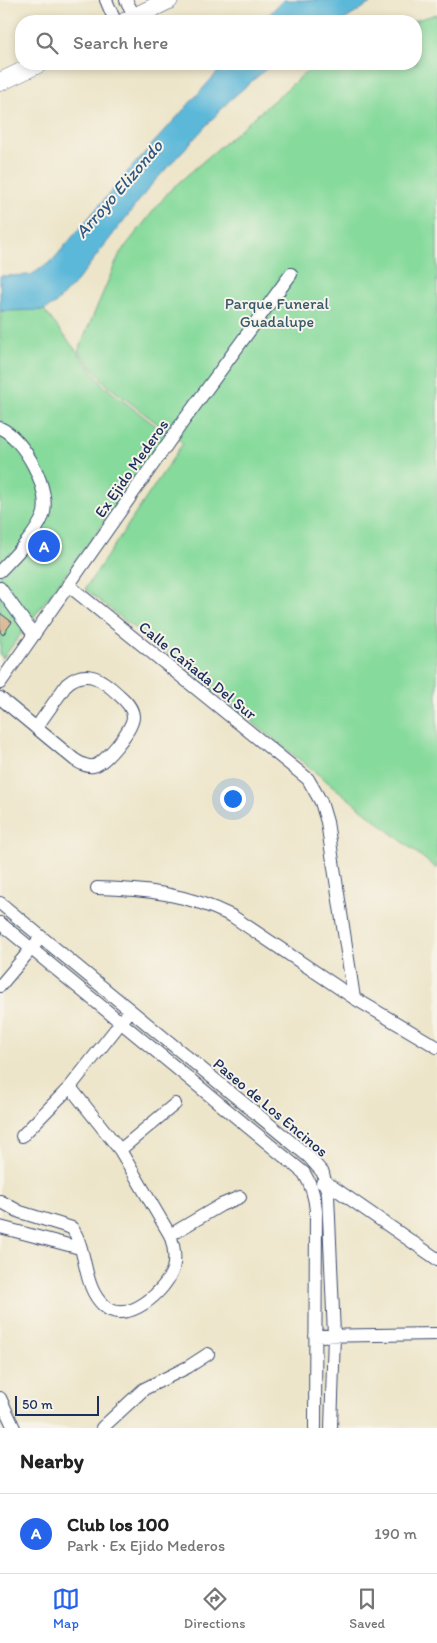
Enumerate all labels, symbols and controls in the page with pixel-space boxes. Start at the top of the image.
search box [15,15,422,70]
icon: search [33,29,61,57]
text: Search here [73,31,168,54]
water label: Arroyo Elizondo [70,135,168,243]
park label: Parque Funeral Guadalupe [225,294,330,331]
street label: Ex Ejido Mederos [90,415,172,521]
pin: A [28,527,60,565]
street label: Calle Cañada Del Sur [135,617,261,724]
your location [220,786,246,812]
street label: Paseo de Los Encinos [210,1054,332,1161]
scale bar [15,1393,99,1416]
text: 50 m [22,1396,53,1413]
text: Nearby [20,1448,84,1473]
text: Club los 100 [67,1513,169,1536]
text: A [31,1524,41,1543]
text: 190 m [374,1524,417,1543]
text: Park · Ex Ejido Mederos [67,1536,225,1555]
tab: Map [52,1585,80,1632]
tab: Directions [184,1585,245,1632]
tab: Saved [349,1585,385,1632]

